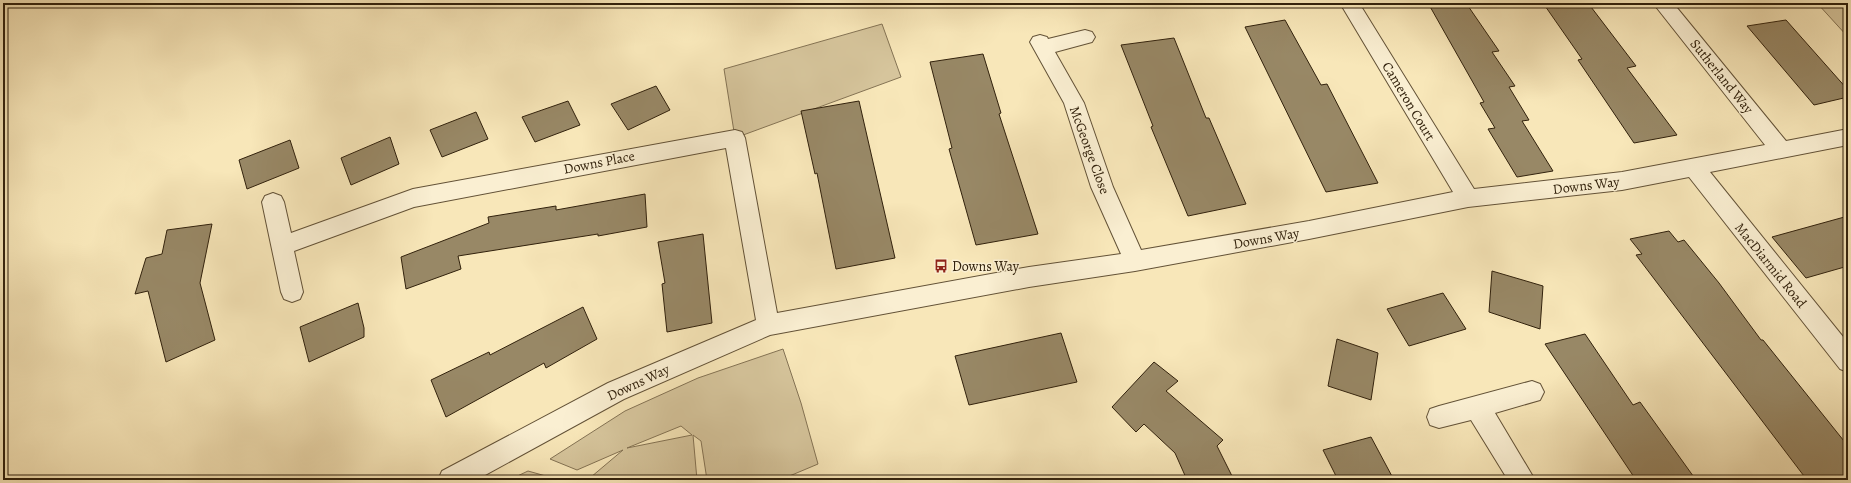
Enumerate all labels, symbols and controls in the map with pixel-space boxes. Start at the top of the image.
street label: Sutherland Way [1686,35,1758,118]
street label: Cameron Court [1378,58,1440,145]
street label: McGeorge Close [1065,104,1114,197]
street label: Downs Place [562,146,636,179]
street label: Downs Way [1552,172,1621,199]
street label: MacDiarmid Road [1730,219,1811,312]
street label: Downs Way [1231,223,1301,254]
place label: Downs Way [952,257,1020,276]
bus stop icon: Downs Way [933,258,949,274]
street label: Downs Way [604,359,673,405]

